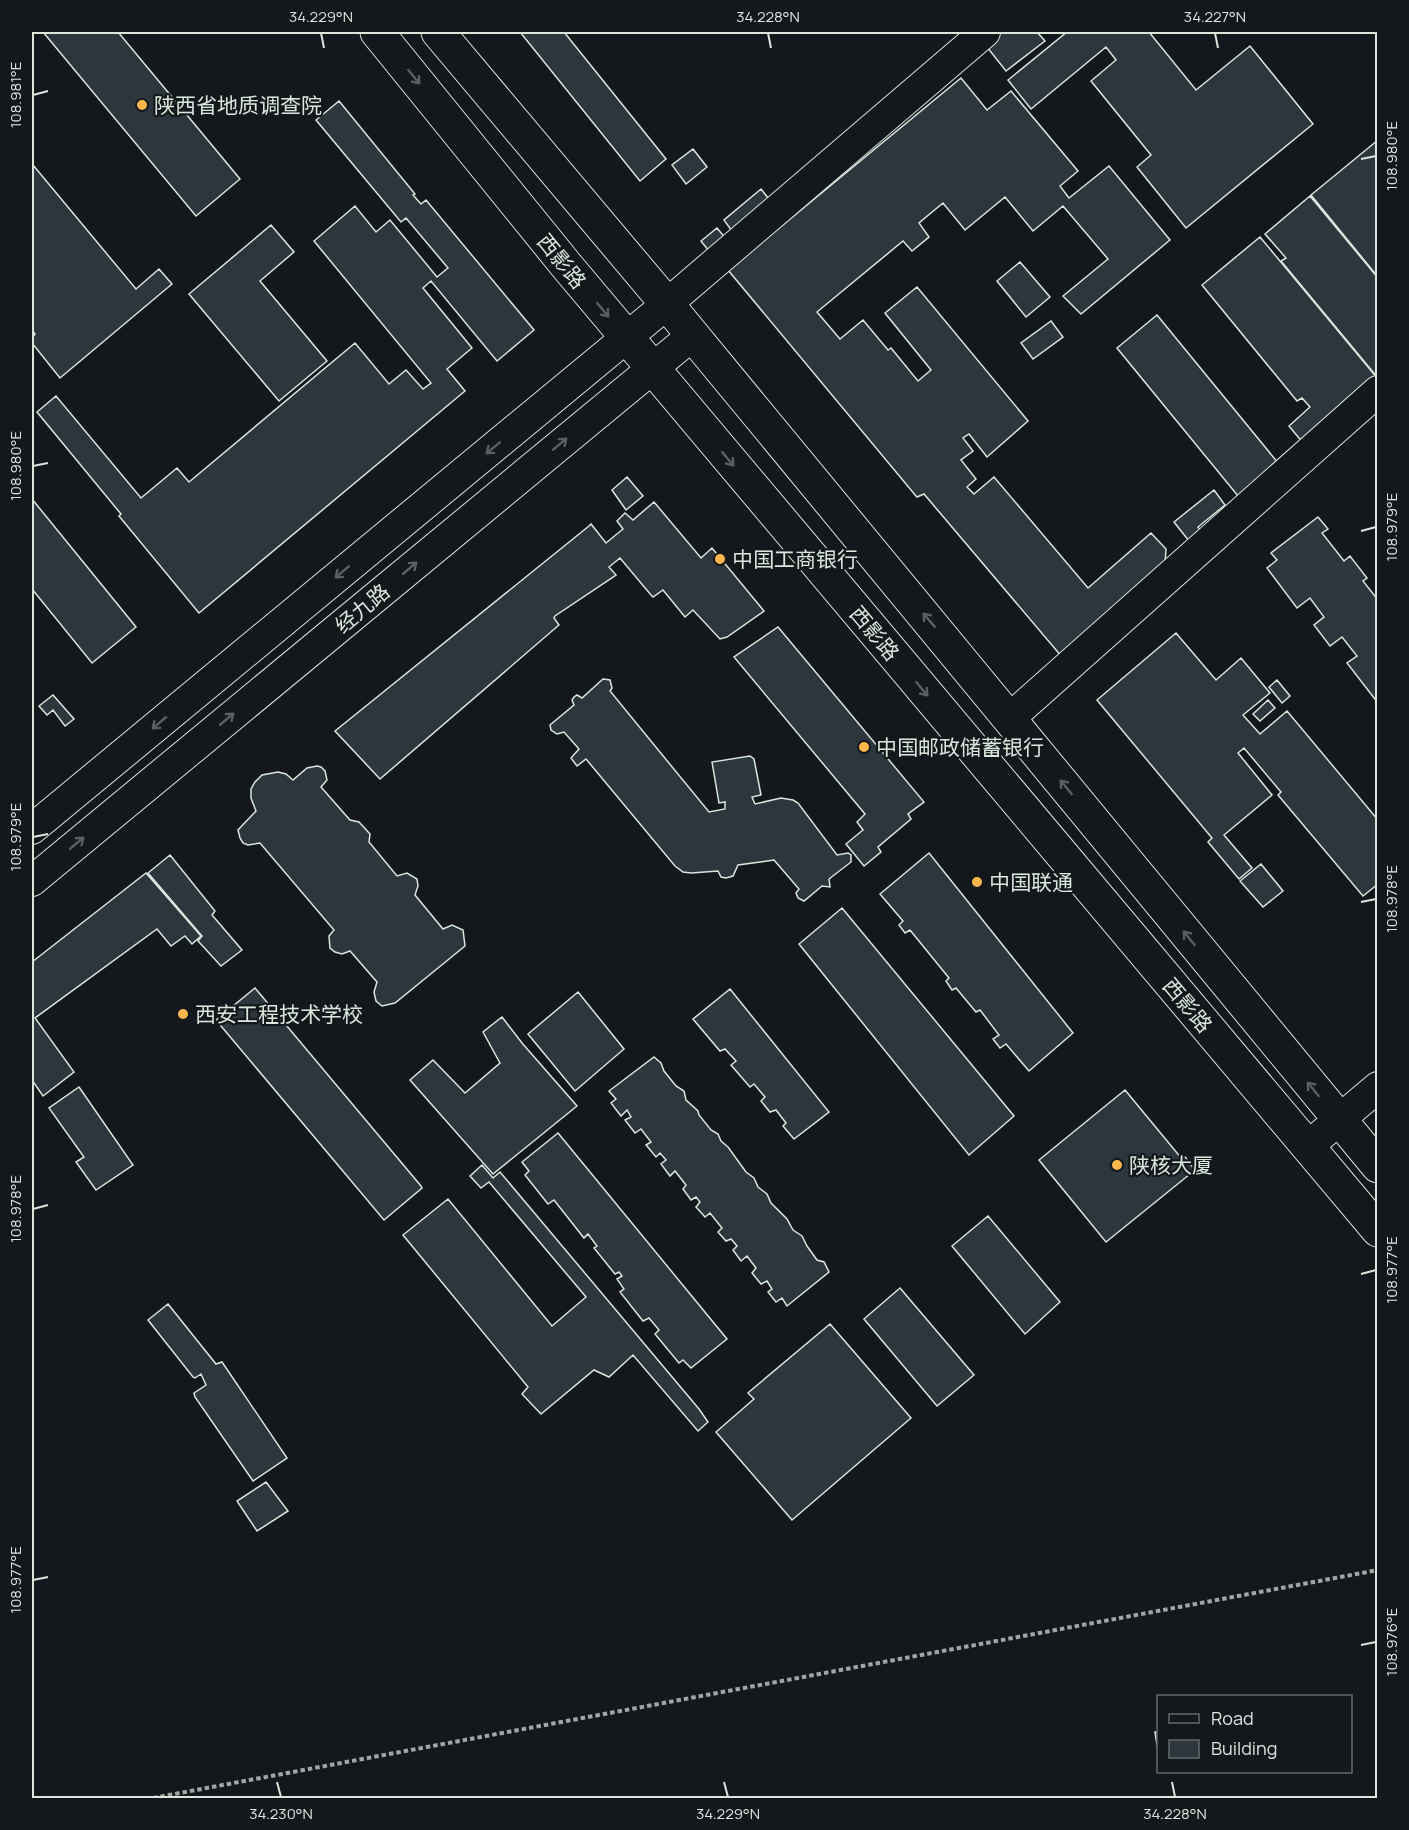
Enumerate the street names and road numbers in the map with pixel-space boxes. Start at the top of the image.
street label: 西影路 [531,228,593,294]
street label: 经九路 [329,577,395,639]
street label: 西影路 [844,600,906,666]
street label: 西影路 [1157,972,1219,1038]

